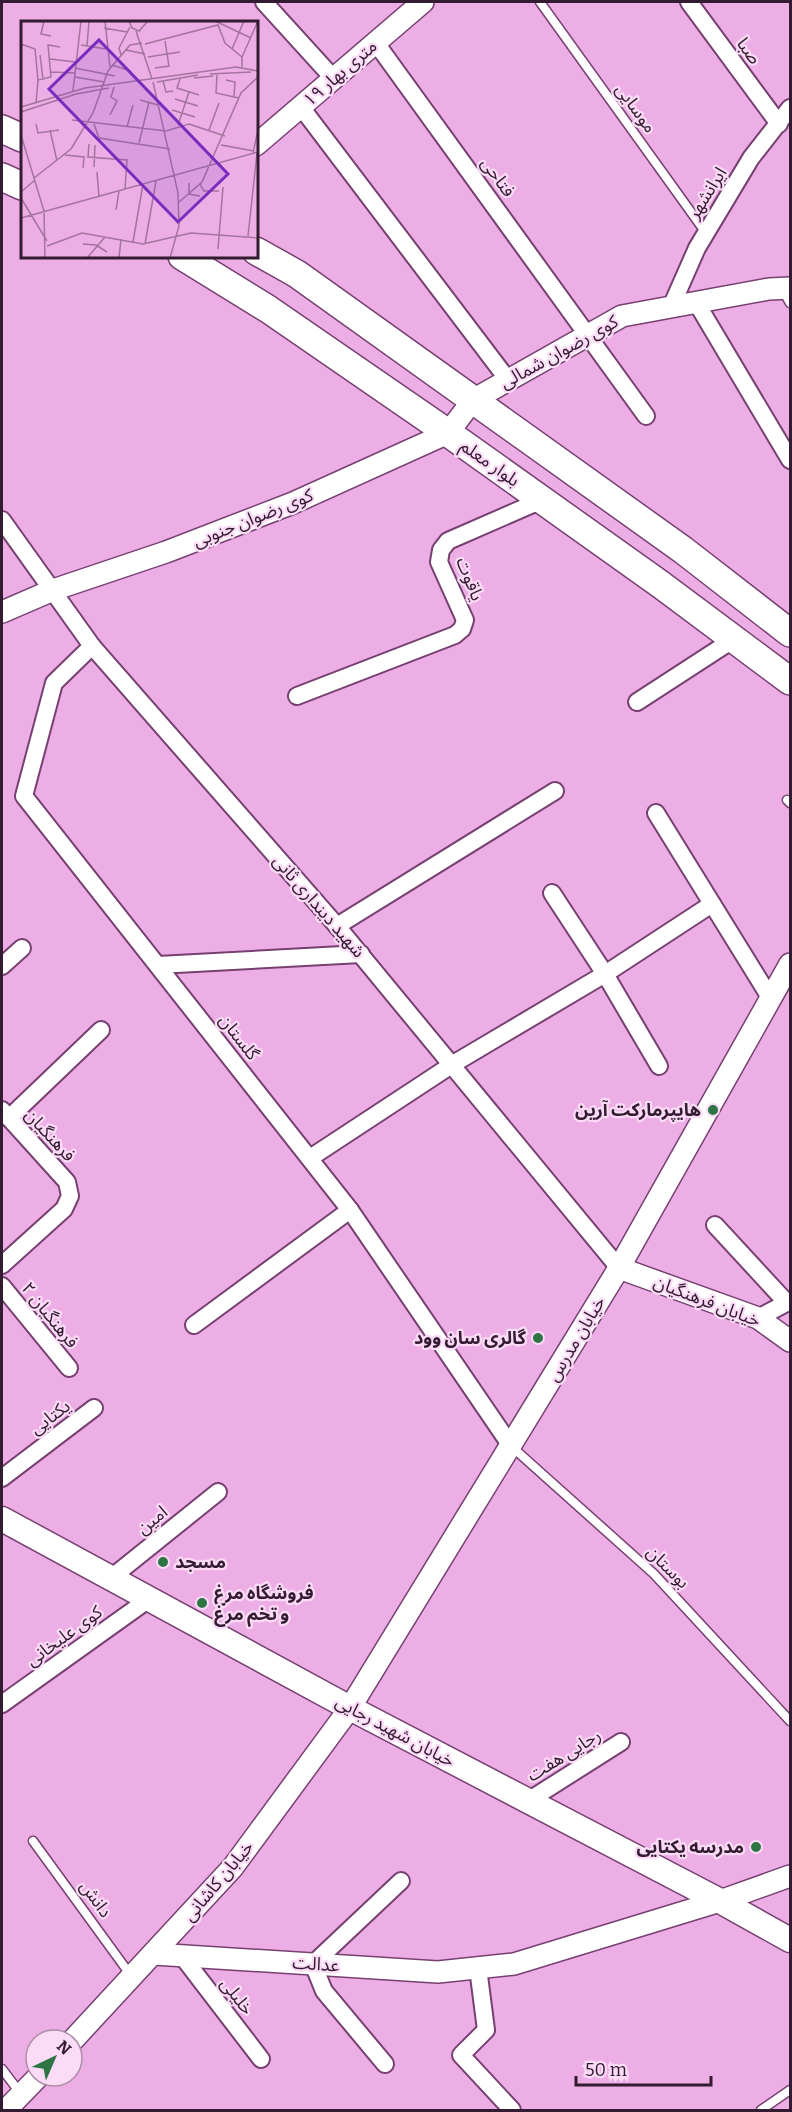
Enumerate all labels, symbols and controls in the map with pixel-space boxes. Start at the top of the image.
inset map [21,21,258,258]
street label: صبا [732,33,766,69]
street label: ۱۹ متری بهار [299,35,381,111]
street label: موسایی [611,79,661,137]
street label: فتاحی [476,153,520,201]
street label: ایرانشهر [682,163,731,224]
street label: کوی رضوان شمالی [496,310,623,394]
street label: بلوار معلم [455,435,524,493]
street label: کوی رضوان جنوبی [190,484,317,552]
street label: یاقوت [451,554,489,604]
street label: شهید دینداری ثانی [268,850,370,962]
street label: گلستان [214,1010,264,1065]
place label: هایپرمارکت آرین [575,1099,701,1122]
marker: هایپرمارکت آرین [706,1103,720,1117]
street label: فرهنگیان [20,1104,80,1166]
street label: خیابان فرهنگیان [650,1270,764,1332]
street label: فرهنگیان ۲ [17,1278,83,1352]
street label: خیابان مدرس [542,1292,610,1386]
place label: گالری سان وود [414,1327,527,1349]
marker: گالری سان وود [531,1331,545,1345]
street label: یکتایی [25,1395,75,1439]
street label: امین [132,1501,172,1539]
street label: بوستان [642,1541,694,1593]
place label: مسجد [175,1551,226,1573]
marker: مسجد [156,1555,170,1569]
place label: فروشگاه مرغ و تخم مرغ [214,1582,314,1627]
marker: فروشگاه مرغ و تخم مرغ [195,1596,209,1610]
street label: کوی علیخانی [21,1601,107,1671]
street label: خیابان شهید رجایی [332,1690,458,1772]
street label: رجایی هفت [523,1724,605,1786]
street label: خیابان کاشانی [178,1836,258,1926]
place label: مدرسه یکتایی [637,1836,744,1858]
marker: مدرسه یکتایی [749,1840,763,1854]
street label: دانش [75,1876,117,1922]
street label: عدالت [292,1951,340,1977]
street label: خلیلی [216,1973,258,2019]
north arrow [24,2028,84,2088]
text: N [53,2036,75,2059]
scale bar [576,2049,711,2087]
text: 50 m [585,2059,627,2081]

